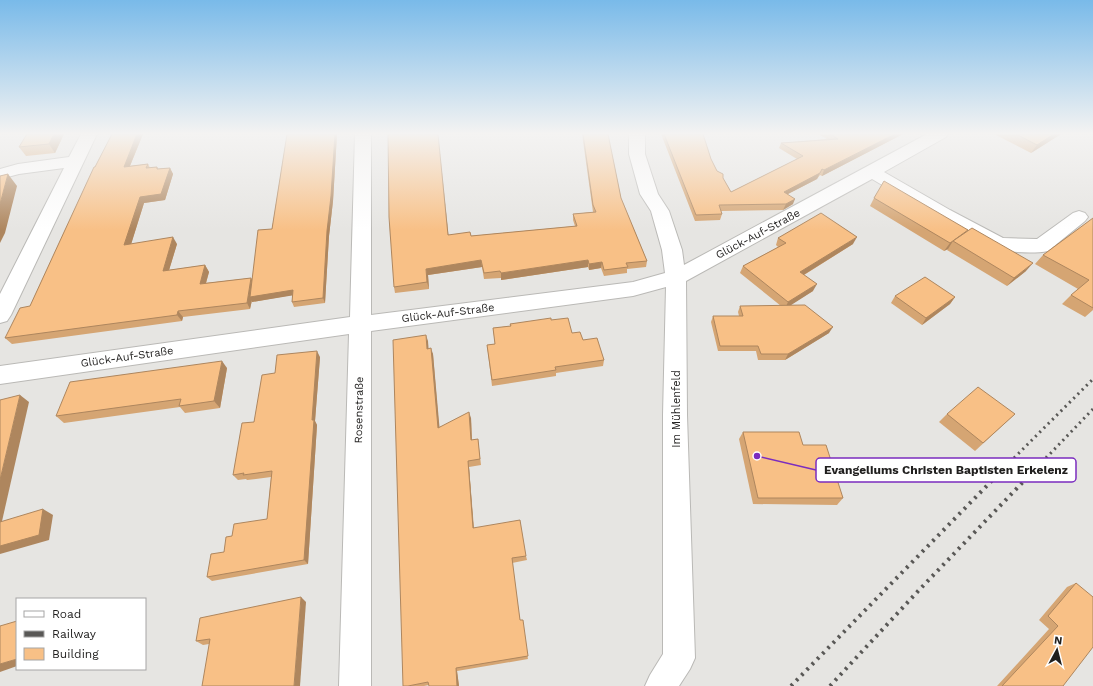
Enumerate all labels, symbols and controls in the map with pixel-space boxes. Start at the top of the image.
street label: Glück-Auf-Straße [714,206,802,262]
street label: Glück-Auf-Straße [401,301,495,325]
street label: Glück-Auf-Straße [80,344,174,370]
street label: Im Mühlenfeld [670,370,683,448]
street label: Rosenstraße [352,377,366,443]
callout: Evangeliums Christen Baptisten Erkelenz [816,458,1076,482]
text: Evangeliums Christen Baptisten Erkelenz [824,463,1068,477]
legend [16,598,146,670]
text: Road [52,607,81,621]
text: Railway [52,627,97,641]
north arrow [1037,630,1077,670]
text: N [1053,634,1063,648]
text: Building [52,647,99,661]

